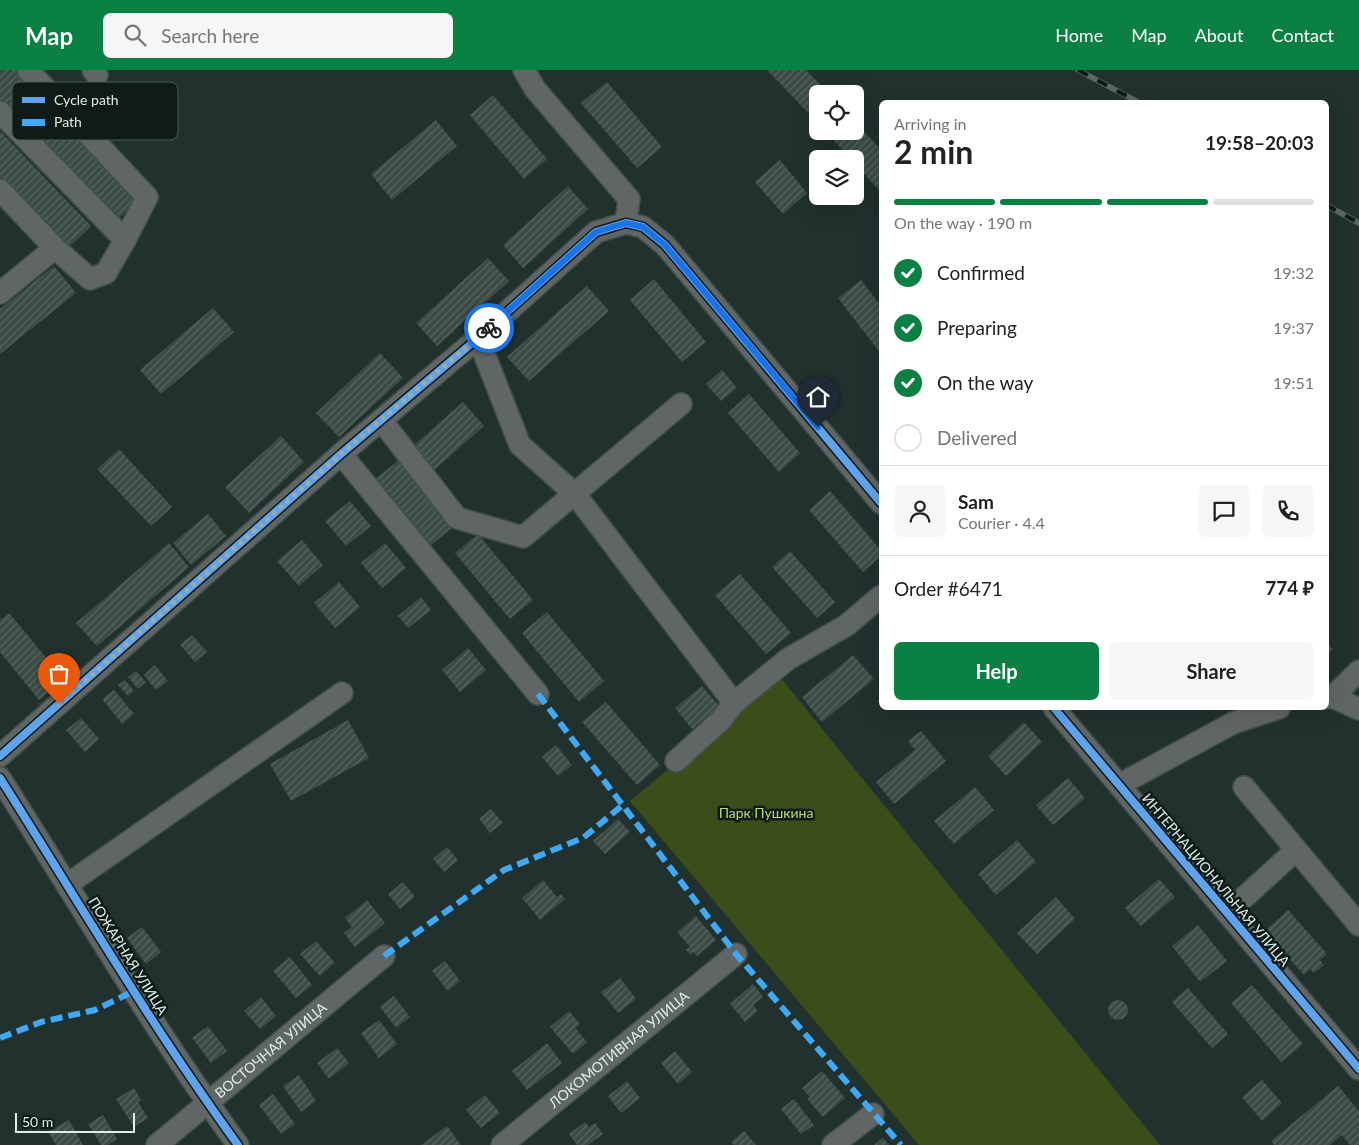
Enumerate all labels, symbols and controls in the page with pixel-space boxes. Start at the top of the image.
search box [103,13,453,58]
text: Map [25,21,73,50]
icon: search [121,21,149,49]
text: Search here [161,24,259,47]
text: Home [1055,24,1103,46]
text: Map [1131,24,1167,46]
text: About [1195,24,1244,46]
text: Contact [1272,24,1334,46]
legend [12,82,178,140]
map controls [809,85,864,205]
button: locate [809,85,864,140]
text: Cycle path [54,91,119,108]
text: Path [54,113,82,130]
text: Arriving in [894,114,967,133]
text: 19:58–20:03 [1205,131,1314,154]
text: 2 min [894,132,973,171]
button: layers [809,150,864,205]
text: On the way · 190 m [894,213,1032,232]
icon: check [894,259,922,287]
text: Confirmed [937,261,1025,284]
text: 19:32 [1273,263,1314,282]
courier [464,303,514,353]
icon: bike [475,314,503,342]
icon: check [894,314,922,342]
text: Preparing [937,316,1017,339]
text: 19:37 [1273,318,1314,337]
icon: check [894,369,922,397]
text: On the way [937,371,1033,394]
text: 19:51 [1273,373,1314,392]
pin [797,376,839,427]
icon: home [804,383,832,411]
text: Delivered [937,426,1017,449]
button: person [894,485,946,537]
button: chat [1198,485,1250,537]
button: phone [1262,485,1314,537]
text: Sam [958,490,994,513]
text: Courier · 4.4 [958,513,1045,532]
text: 774 ₽ [1265,576,1314,599]
text: Order #6471 [894,577,1003,600]
button: Help [894,642,1099,700]
button: Share [1109,642,1314,700]
pin [38,653,80,704]
icon: bag [45,660,73,688]
street label: ИНТЕРНАЦИОНАЛЬНАЯ УЛИЦА [1139,790,1294,970]
park label: Парк Пушкина [719,804,813,821]
street label: ПОЖАРНАЯ УЛИЦА [85,894,172,1018]
street label: ЛОКОМОТИВНАЯ УЛИЦА [544,987,692,1112]
street label: ВОСТОЧНАЯ УЛИЦА [211,998,330,1101]
scale bar [15,1110,135,1133]
text: 50 m [22,1113,53,1130]

